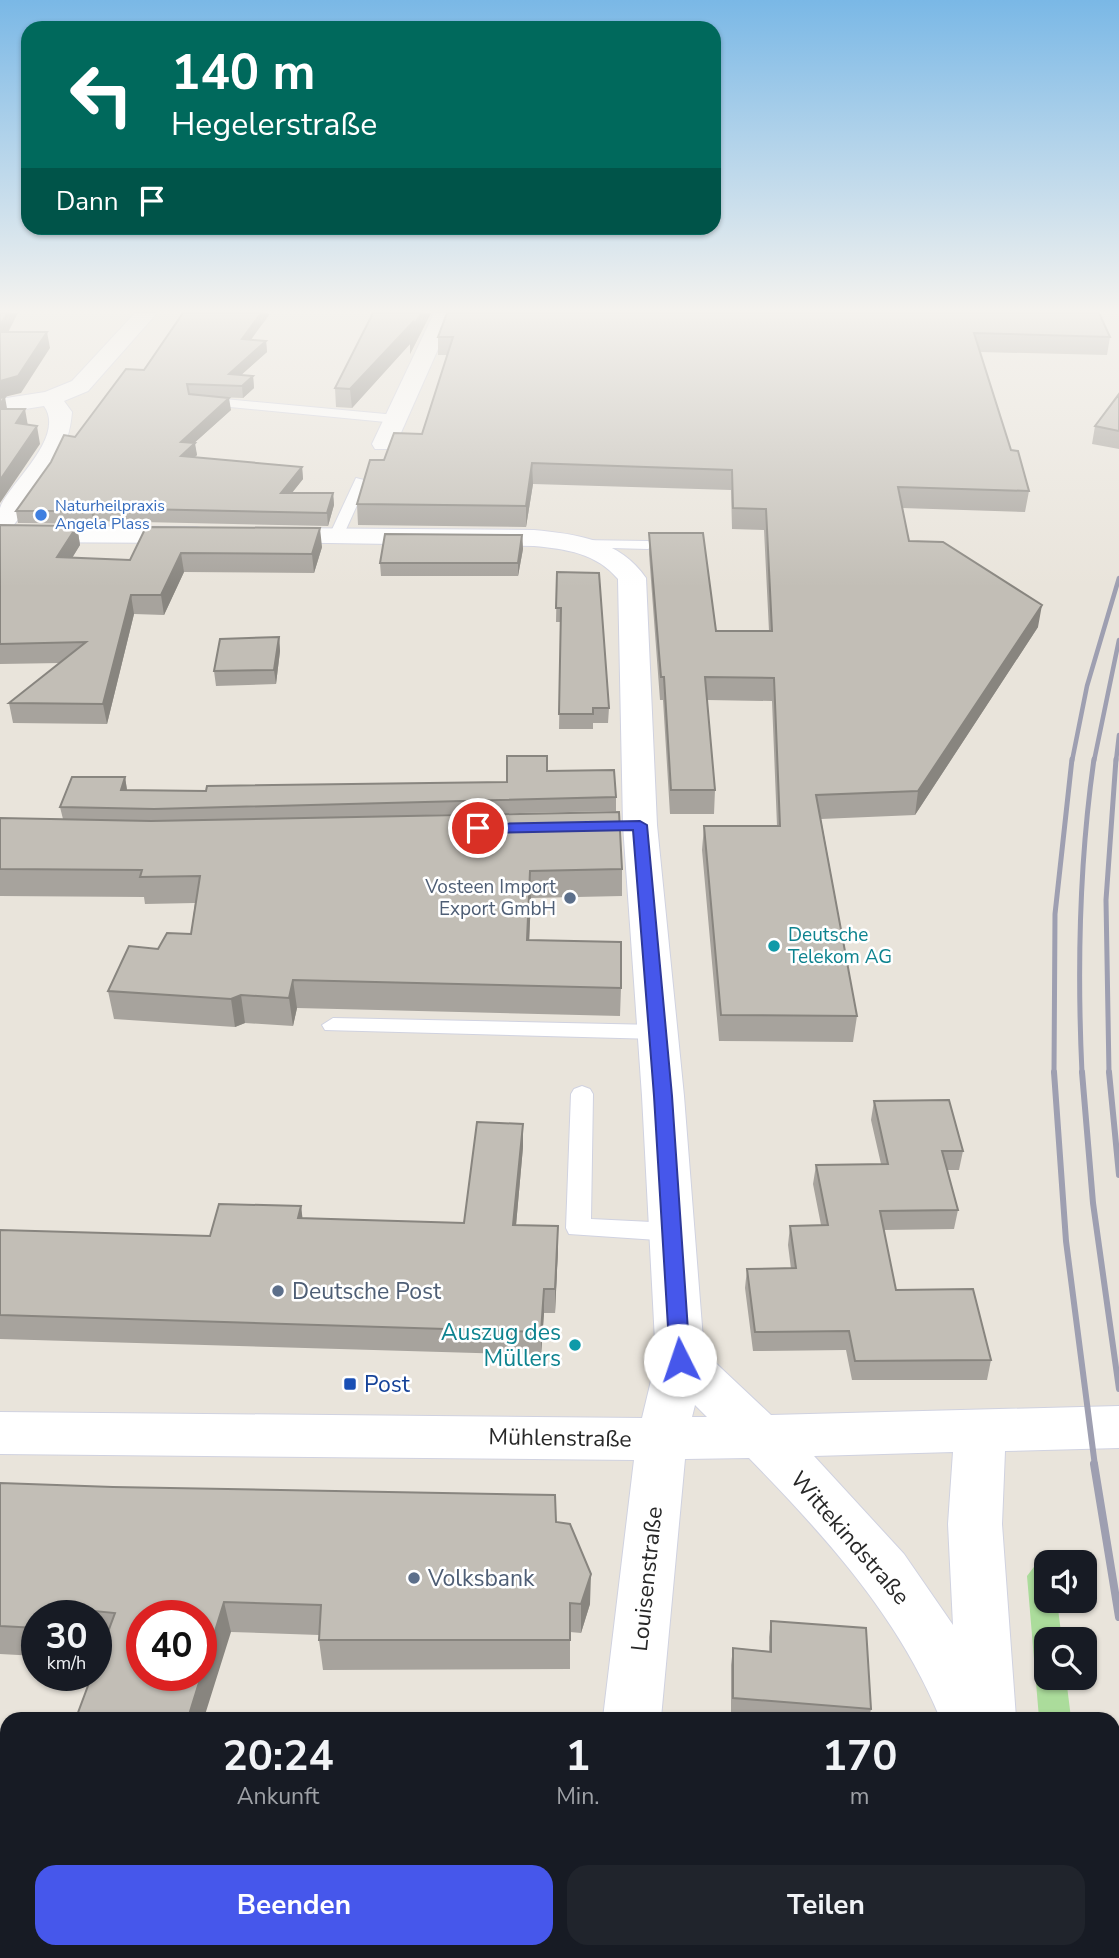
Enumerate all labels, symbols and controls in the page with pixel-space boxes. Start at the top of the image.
text: 140 m [171,39,315,106]
icon: left [56,49,147,140]
text: Hegelerstraße [171,103,377,146]
icon: arrive [133,182,171,220]
text: Dann [56,184,119,219]
place label: Naturheilpraxis Angela Plass [55,495,165,535]
marker: Naturheilpraxis Angela Plass [33,507,49,523]
pin [448,798,508,858]
icon: arrive [459,809,497,847]
place label: Vosteen Import Export GmbH [424,874,556,922]
marker: Vosteen Import Export GmbH [562,890,578,906]
place label: Deutsche Telekom AG [788,922,892,970]
marker: Deutsche Telekom AG [766,938,782,954]
place label: Deutsche Post [292,1276,442,1307]
marker: Deutsche Post [270,1283,286,1299]
place label: Auszug des Müllers [441,1317,561,1374]
position arrow [643,1323,717,1397]
marker: Auszug des Müllers [567,1337,583,1353]
place label: Post [364,1369,411,1400]
marker: Post [342,1376,358,1392]
street label: Mühlenstraße [488,1421,632,1455]
street label: Wittekindstraße [783,1465,917,1611]
street label: Louisenstraße [624,1505,670,1653]
map controls [1034,1550,1097,1690]
button: sound [1034,1550,1097,1613]
place label: Volksbank [427,1563,535,1594]
marker: Volksbank [406,1570,422,1586]
speed limit sign: 40 [126,1600,217,1691]
text: 30 [45,1613,88,1660]
button: search [1034,1627,1097,1690]
text: km/h [47,1651,86,1675]
text: 20:24 [222,1728,334,1785]
text: 1 [565,1728,590,1785]
text: 170 [822,1728,898,1785]
text: Ankunft [237,1781,319,1812]
text: Min. [556,1781,599,1812]
text: m [850,1781,870,1812]
button: Beenden [35,1865,553,1945]
button: Teilen [567,1865,1085,1945]

